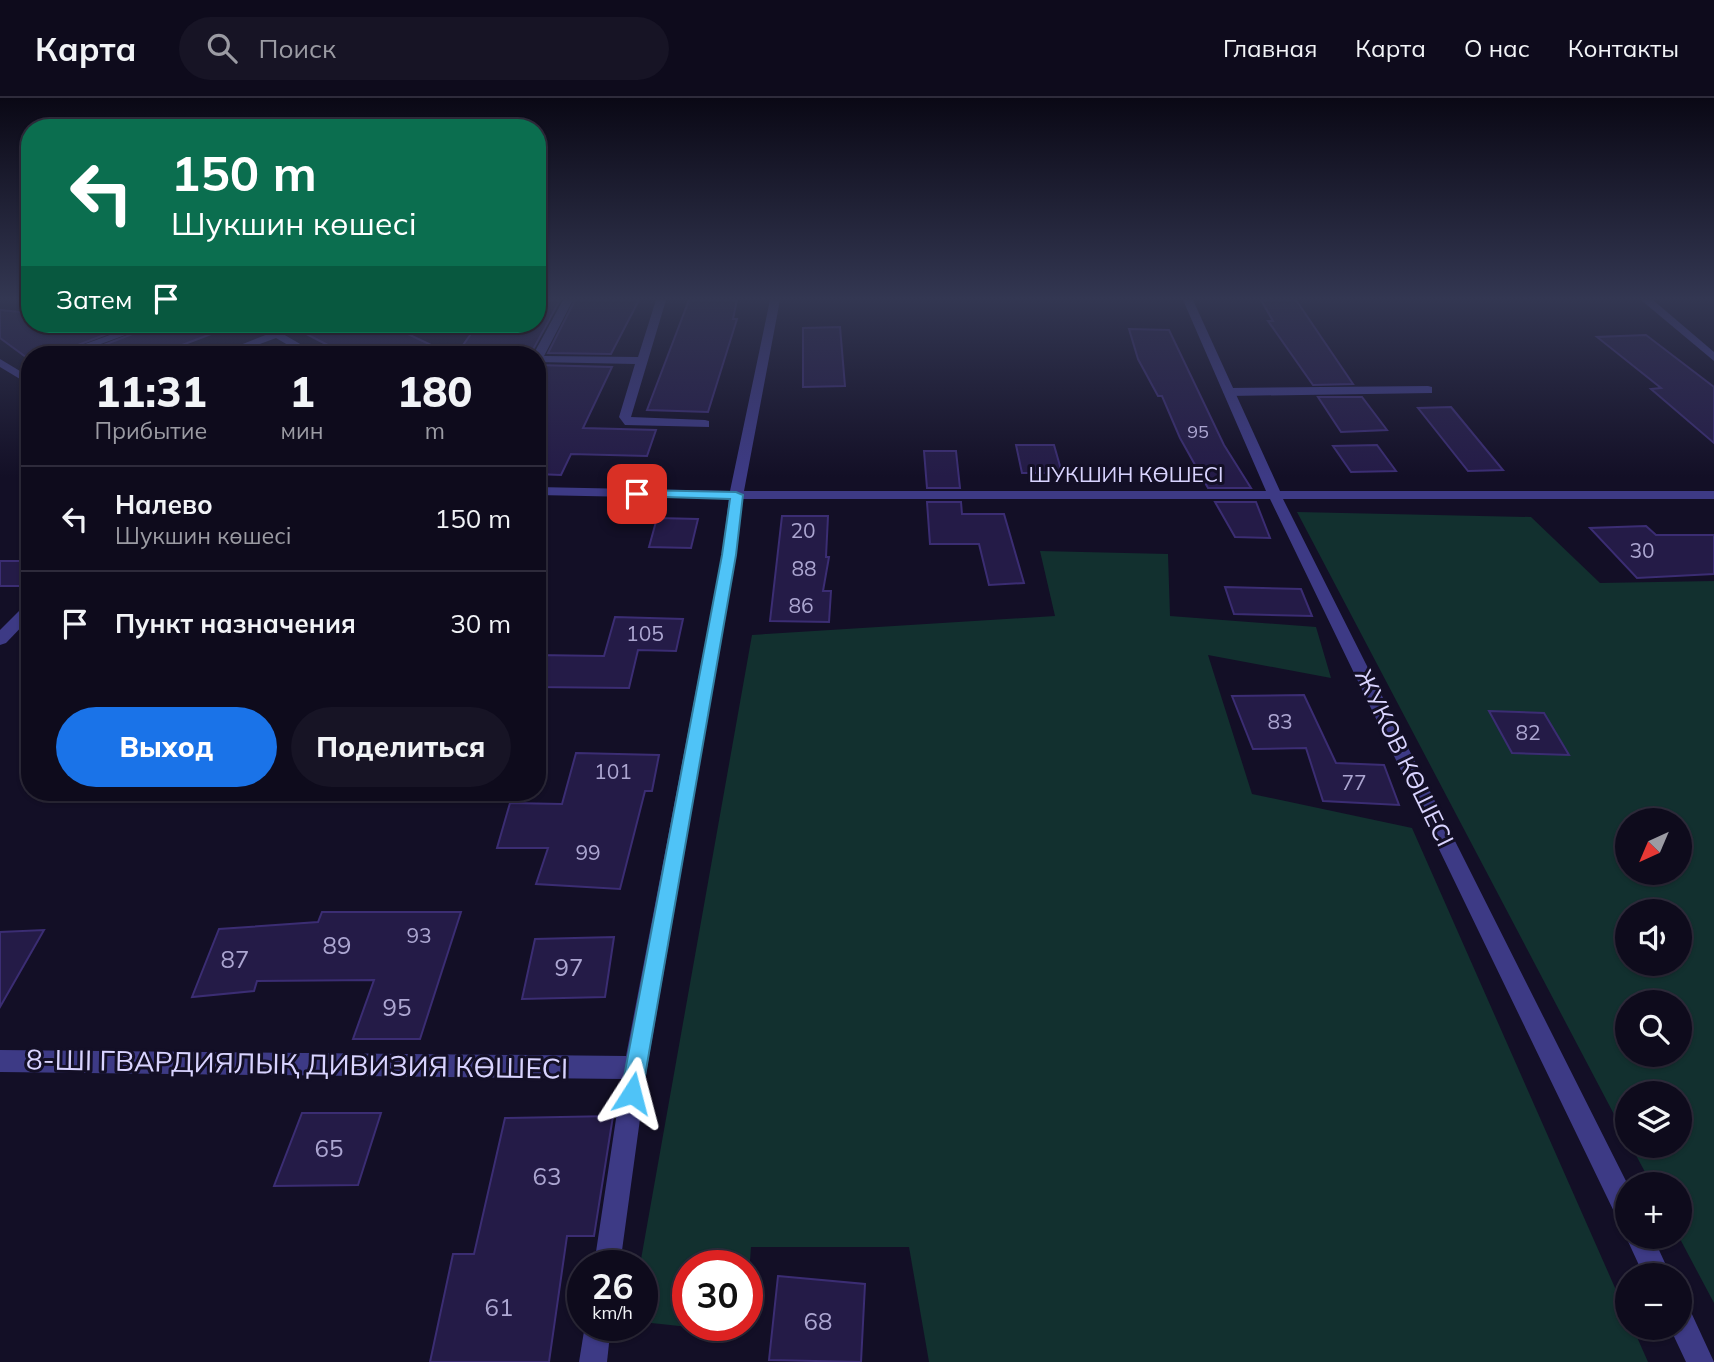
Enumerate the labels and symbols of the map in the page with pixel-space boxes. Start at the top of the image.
house number: 95 [1187,420,1209,443]
street label: ШУКШИН КӨШЕСІ [1028,461,1224,487]
pin [607,464,667,524]
house number: 20 [790,517,816,543]
house number: 30 [1629,537,1655,563]
house number: 88 [791,555,817,581]
house number: 86 [788,592,814,618]
house number: 105 [626,620,664,646]
street label: ЖУКОВ КӨШЕСІ [1349,664,1461,851]
house number: 83 [1267,708,1293,734]
house number: 82 [1515,719,1541,745]
house number: 101 [594,758,632,784]
house number: 77 [1341,769,1367,795]
north arrow [1615,808,1692,886]
house number: 99 [575,839,601,865]
house number: 93 [406,922,432,948]
house number: 89 [323,930,351,960]
house number: 87 [221,944,249,974]
house number: 97 [555,952,583,982]
house number: 95 [383,992,411,1022]
street label: 8-ШІ ГВАРДИЯЛЫҚ ДИВИЗИЯ КӨШЕСІ [26,1041,568,1086]
position arrow [595,1056,669,1130]
house number: 65 [315,1133,343,1163]
house number: 63 [533,1161,561,1191]
speed limit sign: 30 [672,1250,763,1341]
house number: 61 [485,1292,513,1322]
house number: 68 [804,1306,832,1336]

